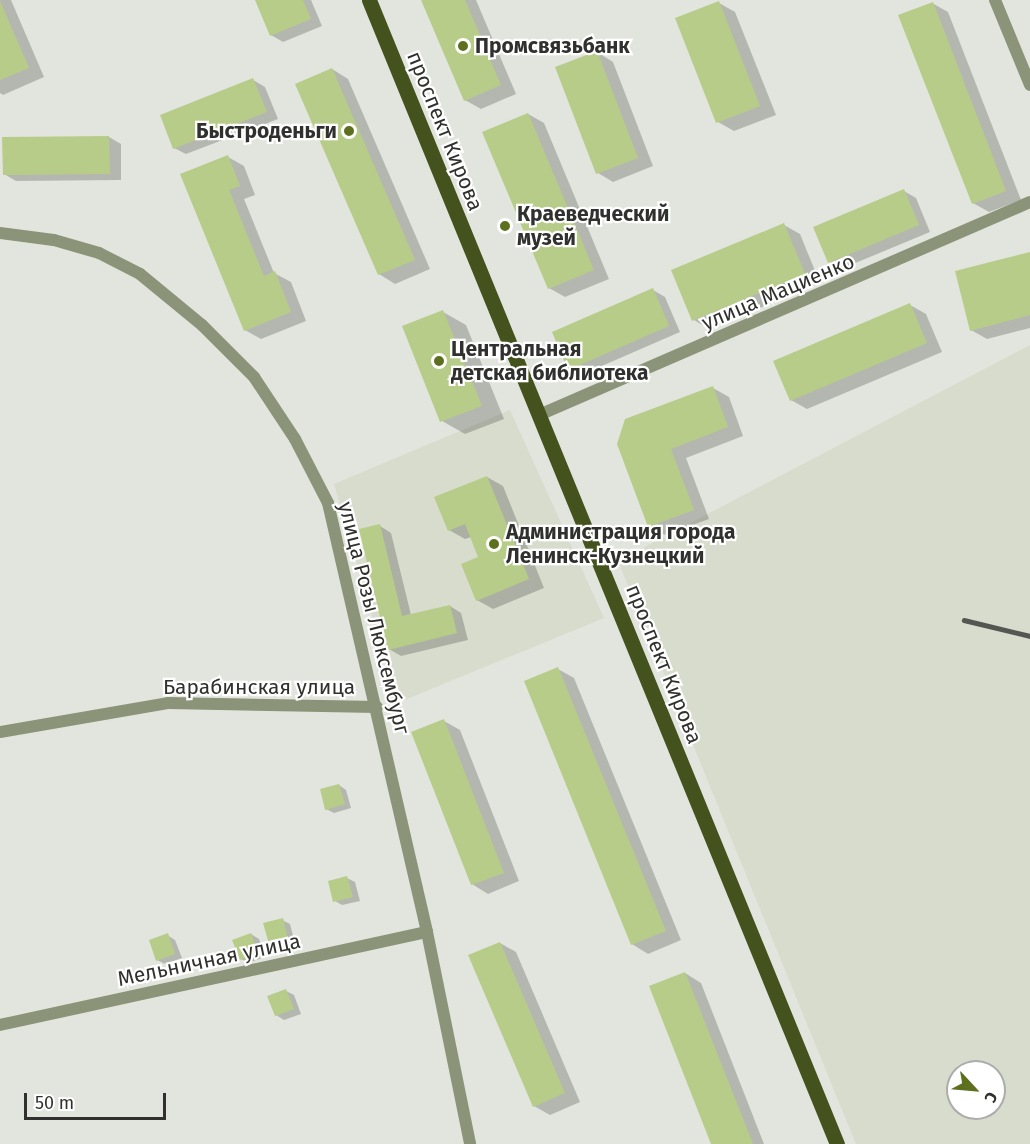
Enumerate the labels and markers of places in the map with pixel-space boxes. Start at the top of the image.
place label: Промсвязьбанк [475,33,630,59]
marker: Промсвязьбанк [456,39,470,53]
place label: Быстроденьги [196,118,337,144]
marker: Быстроденьги [342,124,356,138]
place label: Краеведческий музей [517,201,669,251]
marker: Краеведческий музей [498,219,512,233]
place label: Центральная детская библиотека [451,336,649,386]
marker: Центральная детская библиотека [432,354,446,368]
place label: Администрация города Ленинск-Кузнецкий [506,519,735,569]
marker: Администрация города Ленинск-Кузнецкий [487,537,501,551]

